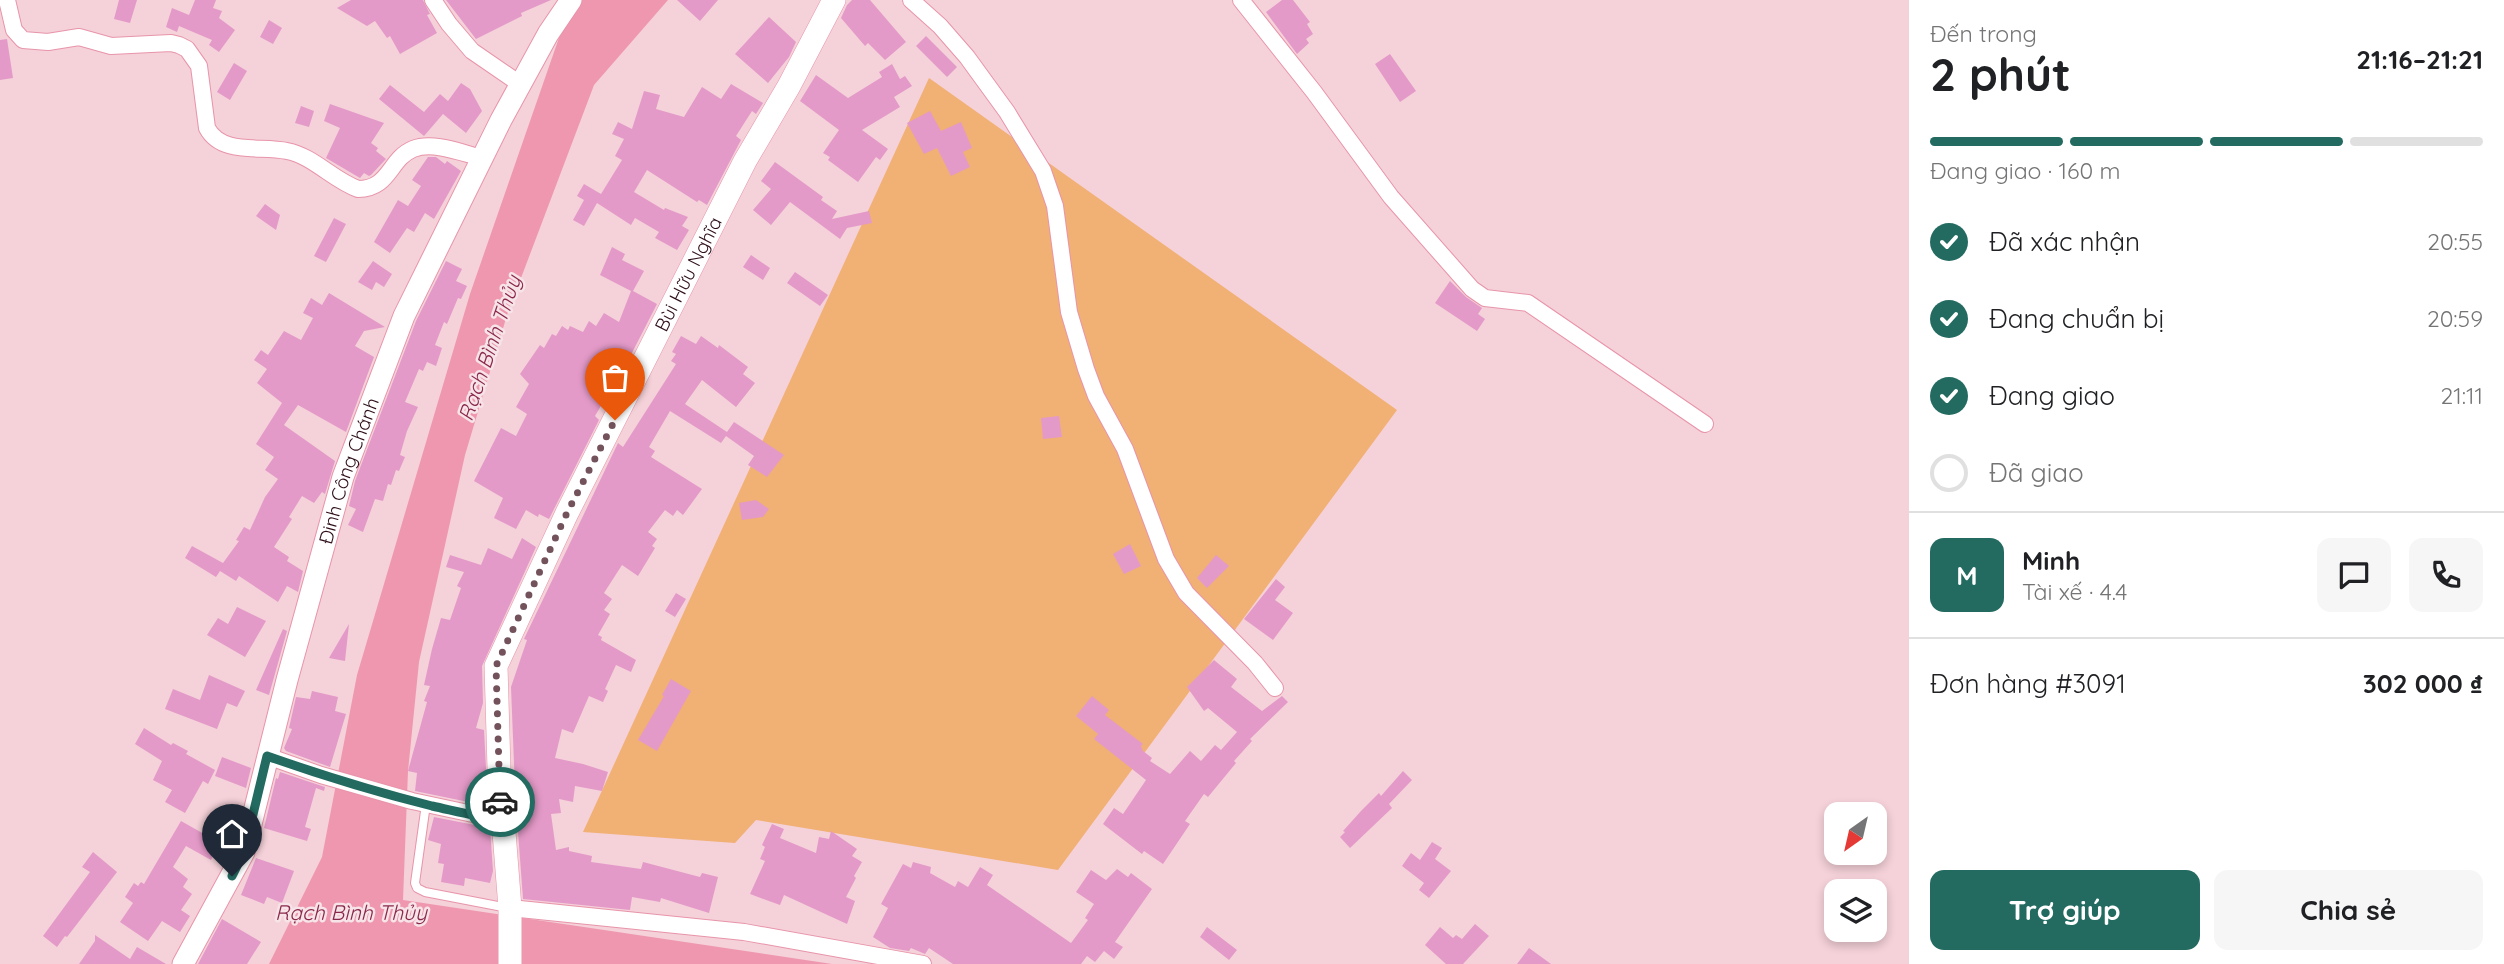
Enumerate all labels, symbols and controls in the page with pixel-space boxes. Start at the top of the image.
text: Đến trong [1930,19,2037,48]
text: 21:16–21:21 [2356,43,2483,76]
text: 2 phút [1930,45,2071,103]
text: Đang giao · 160 m [1930,156,2120,185]
street label: Bùi Hữu Nghĩa [649,213,727,335]
icon: check [1930,223,1968,261]
text: Đã xác nhận [1989,225,2140,258]
text: 20:55 [2427,227,2483,256]
water label: Rạch Bình Thủy [452,271,526,424]
icon: check [1930,300,1968,338]
text: Đang chuẩn bị [1989,302,2164,335]
text: 20:59 [2427,304,2483,333]
pin [585,348,645,420]
icon: bag [596,359,634,397]
icon: check [1930,377,1968,415]
text: Đang giao [1989,379,2115,412]
text: 21:11 [2440,381,2483,410]
street label: Đinh Công Chánh [313,394,384,547]
text: Đã giao [1989,456,2084,489]
button: chat [2317,538,2391,612]
button: phone [2409,538,2483,612]
text: Minh [2022,544,2080,577]
text: M [1956,559,1978,592]
text: Tài xế · 4.4 [2022,577,2127,606]
text: Đơn hàng #3091 [1930,667,2126,700]
text: 302 000 ₫ [2363,667,2483,700]
courier [465,767,535,837]
icon: car [481,783,519,821]
north arrow [1824,802,1886,864]
map controls [1824,802,1887,942]
pin [202,804,262,876]
icon: home [213,815,251,853]
button: Trợ giúp [1930,870,2200,950]
button: Chia sẻ [2214,870,2483,950]
button: layers [1824,879,1887,942]
water label: Rạch Bình Thủy [275,899,428,925]

